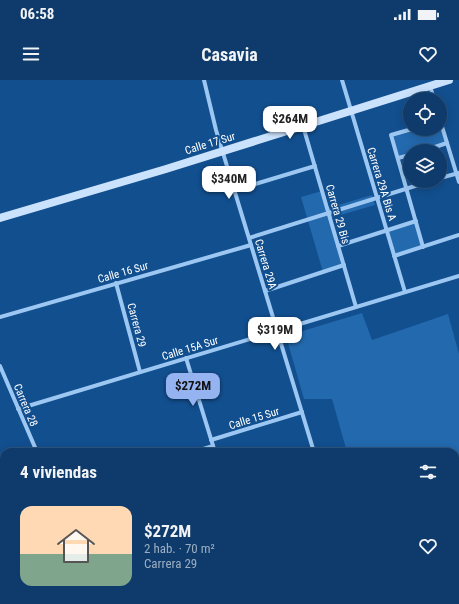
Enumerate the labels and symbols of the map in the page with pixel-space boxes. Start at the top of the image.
pin: $264M [262,106,318,140]
street label: Calle 17 Sur [183,129,238,157]
street label: Carrera 29A Bis A [364,146,399,223]
pin: $340M [201,166,257,200]
street label: Carrera 29 Bis [323,183,352,245]
street label: Carrera 29A [252,238,279,291]
street label: Calle 16 Sur [96,259,151,286]
street label: Carrera 29 [124,302,149,349]
pin: $319M [247,317,303,351]
street label: Calle 15A Sur [160,334,221,363]
pin: $272M [165,373,221,407]
street label: Carrera 28 [11,382,40,428]
street label: Calle 15 Sur [227,404,282,432]

